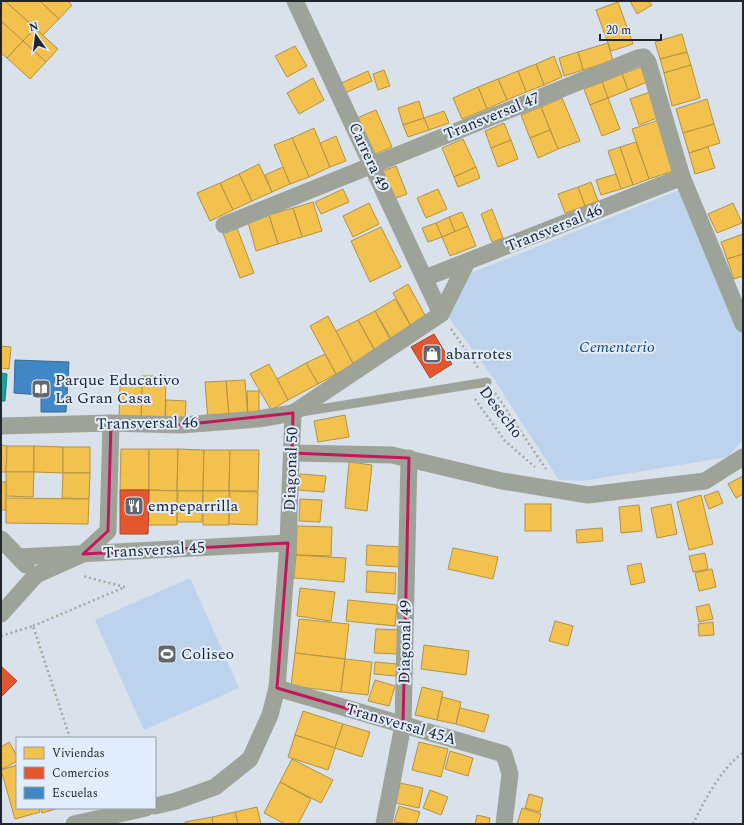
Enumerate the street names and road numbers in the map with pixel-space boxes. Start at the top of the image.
street label: Transversal 47 [440,86,544,146]
street label: Carrera 49 [342,118,396,196]
street label: Transversal 46 [502,198,606,258]
street label: Desecho [473,381,529,443]
street label: Transversal 46 [96,410,198,436]
street label: Diagonal 50 [278,427,304,511]
street label: Transversal 45 [102,535,206,565]
street label: Diagonal 49 [392,600,418,684]
street label: Transversal 45A [343,697,459,751]

